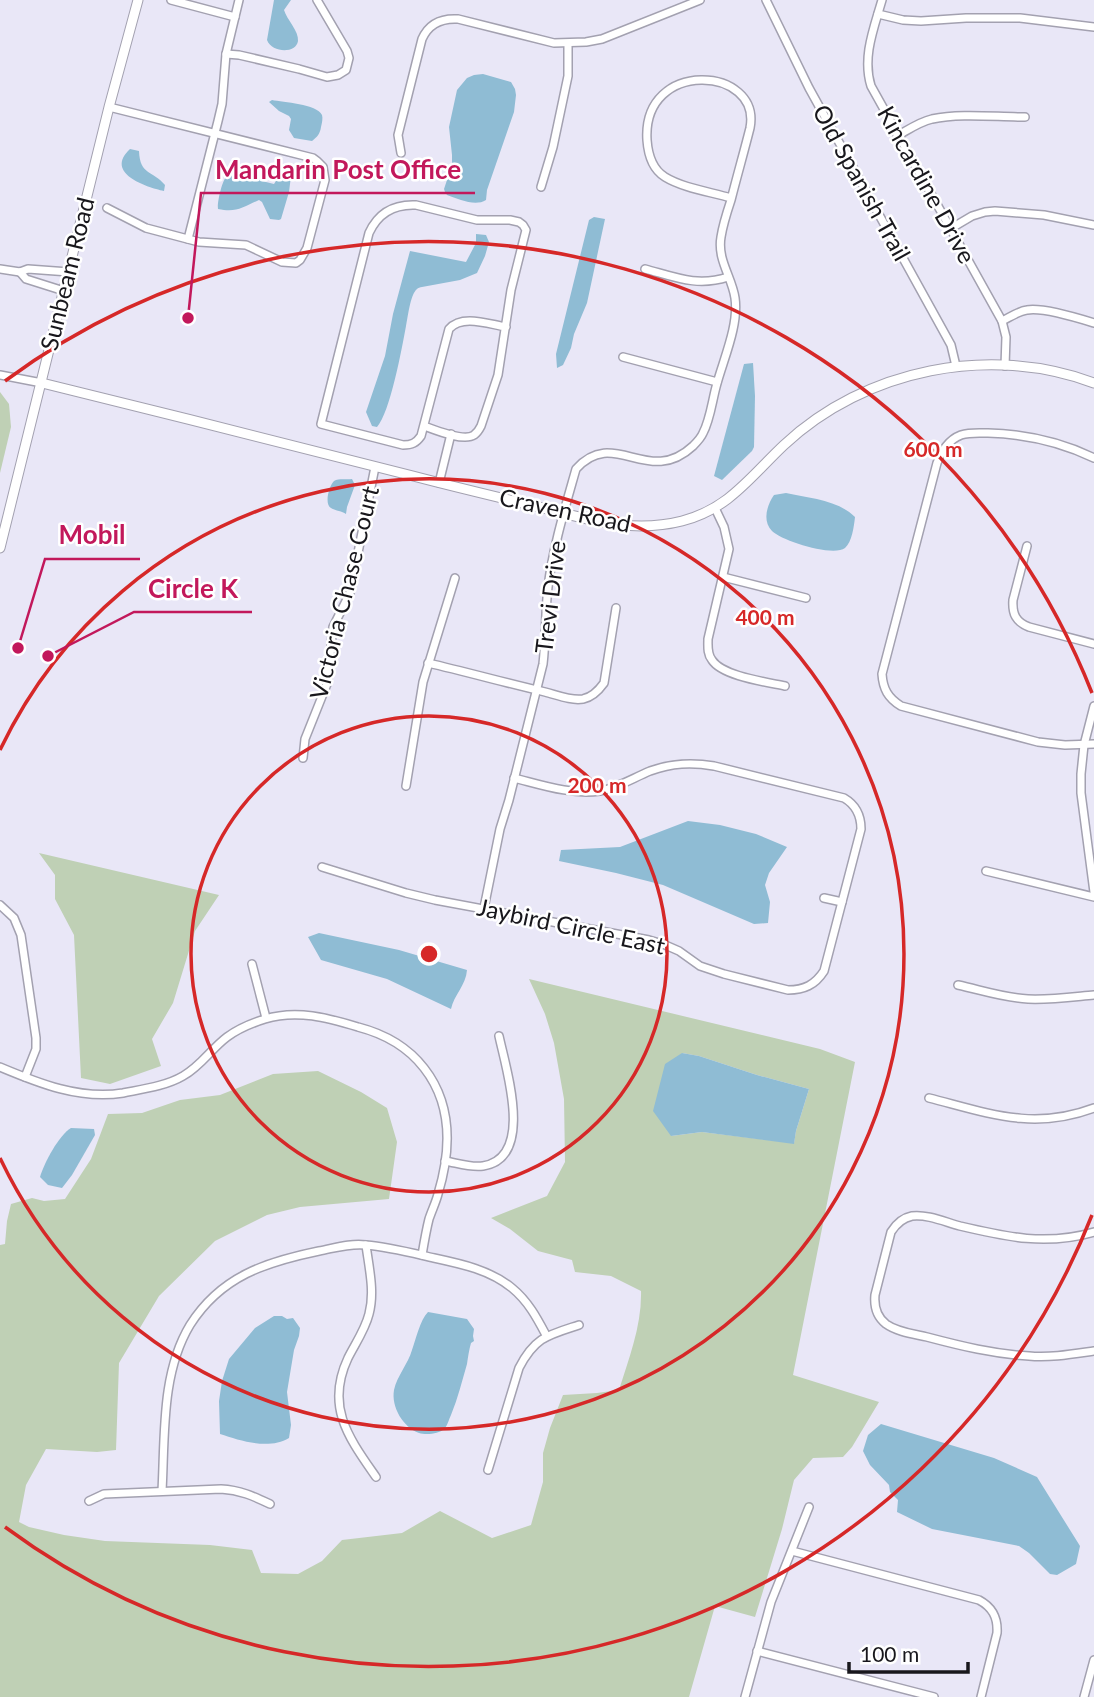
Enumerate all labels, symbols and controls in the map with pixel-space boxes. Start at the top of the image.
street label: Old Spanish Trail [807,99,917,265]
street label: Kincardine Drive [872,101,982,268]
callout: Mandarin Post Office [201,146,475,193]
text: Mandarin Post Office [215,153,461,185]
street label: Sunbeam Road [34,194,100,353]
text: 600 m [903,436,963,461]
street label: Craven Road [497,481,634,538]
street label: Victoria Chase Court [303,483,384,702]
callout: Mobil [45,512,140,559]
text: Mobil [59,518,125,550]
street label: Trevi Drive [528,539,571,655]
callout: Circle K [134,565,252,612]
text: Circle K [148,572,239,604]
text: 400 m [735,604,795,629]
text: 200 m [567,772,627,797]
street label: Jaybird Circle East [475,891,668,960]
centre of rings [417,942,441,966]
scale bar [849,1630,968,1674]
text: 100 m [860,1641,919,1666]

